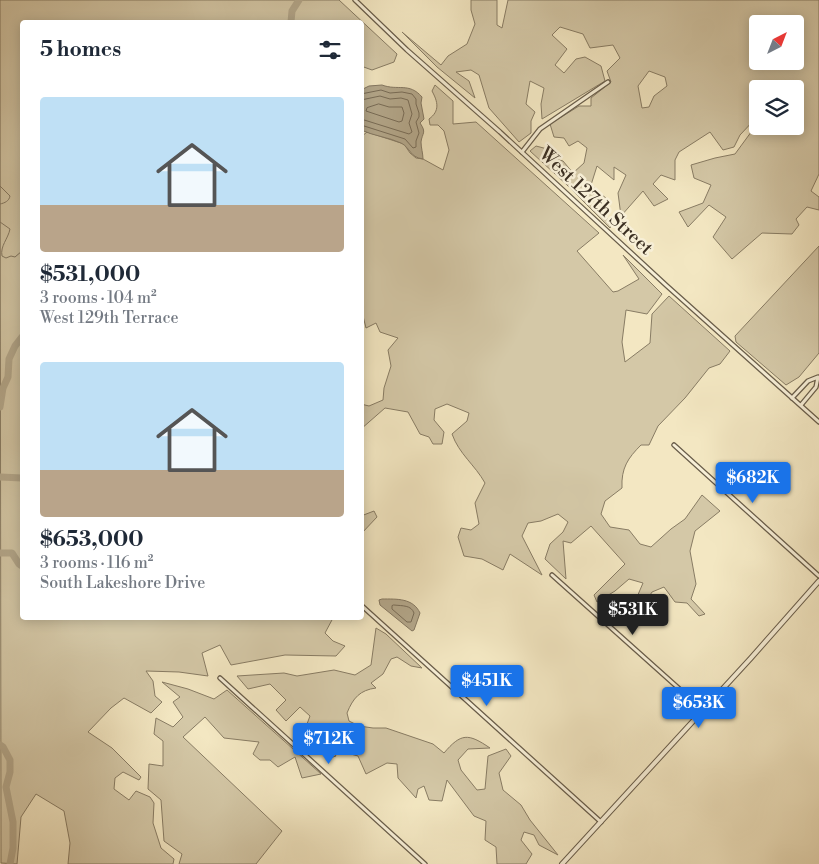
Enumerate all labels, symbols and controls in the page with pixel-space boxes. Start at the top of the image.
north arrow [749,15,804,70]
map controls [749,15,804,135]
icon: filters [316,36,344,64]
text: 5 homes [40,37,121,63]
button: layers [749,80,804,135]
icon: home [147,130,237,220]
street label: West 127th Street [533,141,658,260]
text: $531,000 [40,262,140,288]
text: 3 rooms · 104 m² [40,288,157,308]
text: West 129th Terrace [40,308,179,328]
icon: home [147,395,237,485]
pin: $682K [718,462,788,504]
text: $682K [727,468,779,488]
text: $653,000 [40,527,144,553]
text: 3 rooms · 116 m² [40,553,153,573]
text: South Lakeshore Drive [40,573,205,593]
pin: $531K [598,594,668,636]
text: $531K [608,600,658,620]
pin: $451K [452,664,522,707]
text: $451K [462,671,512,691]
pin: $653K [664,686,734,729]
text: $653K [673,693,725,713]
pin: $712K [294,722,364,765]
text: $712K [304,729,354,749]

